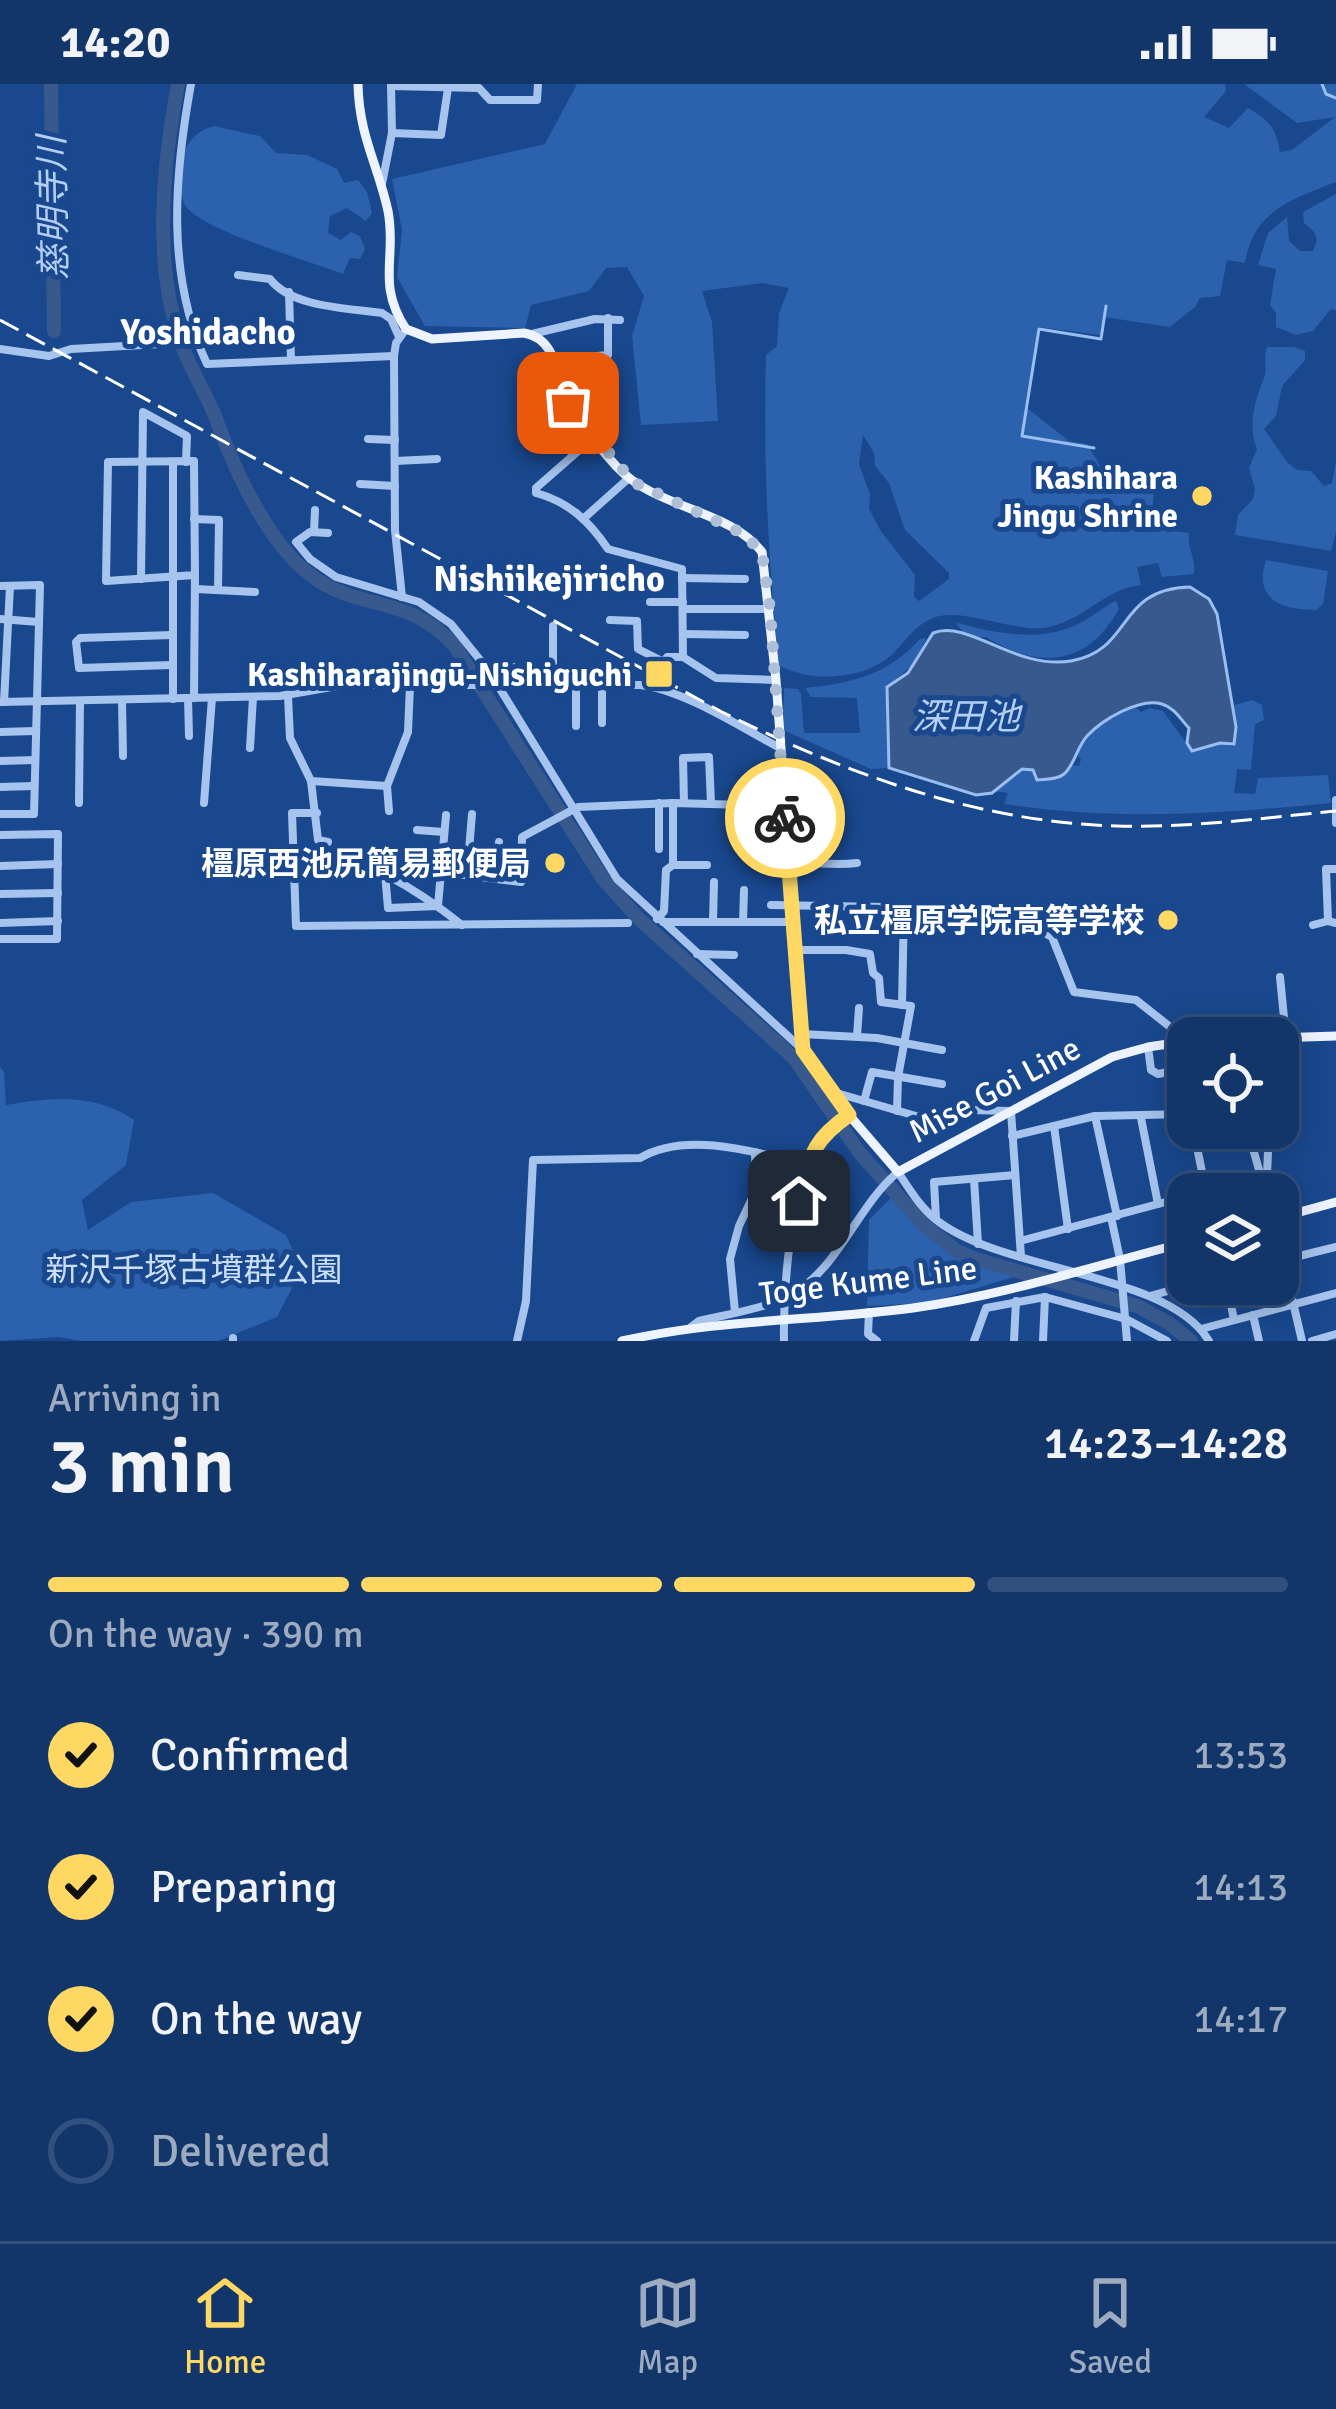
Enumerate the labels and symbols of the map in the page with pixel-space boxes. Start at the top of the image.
water label: 慈明寺川 [30,132,77,280]
district label: Yoshidacho [119,310,296,355]
pin [517,352,619,454]
place label: Kashihara Jingu Shrine [997,458,1178,537]
marker: Kashihara Jingu Shrine [1189,483,1215,509]
district label: Nishiikejiricho [433,557,665,602]
place label: Kashiharajingū-Nishiguchi [247,655,632,696]
marker: Kashiharajingū-Nishiguchi [643,658,675,690]
water label: 深田池 [912,695,1023,740]
courier [725,758,845,878]
place label: 橿原西池尻簡易郵便局 [201,844,531,885]
marker: 橿原西池尻簡易郵便局 [542,850,568,876]
place label: 私立橿原学院高等学校 [814,901,1144,942]
marker: 私立橿原学院高等学校 [1155,907,1181,933]
street label: Mise Goi Line [902,1028,1088,1153]
pin [748,1150,850,1252]
street label: Toge Kume Line [757,1248,979,1315]
park label: 新沢千塚古墳群公園 [46,1250,343,1291]

